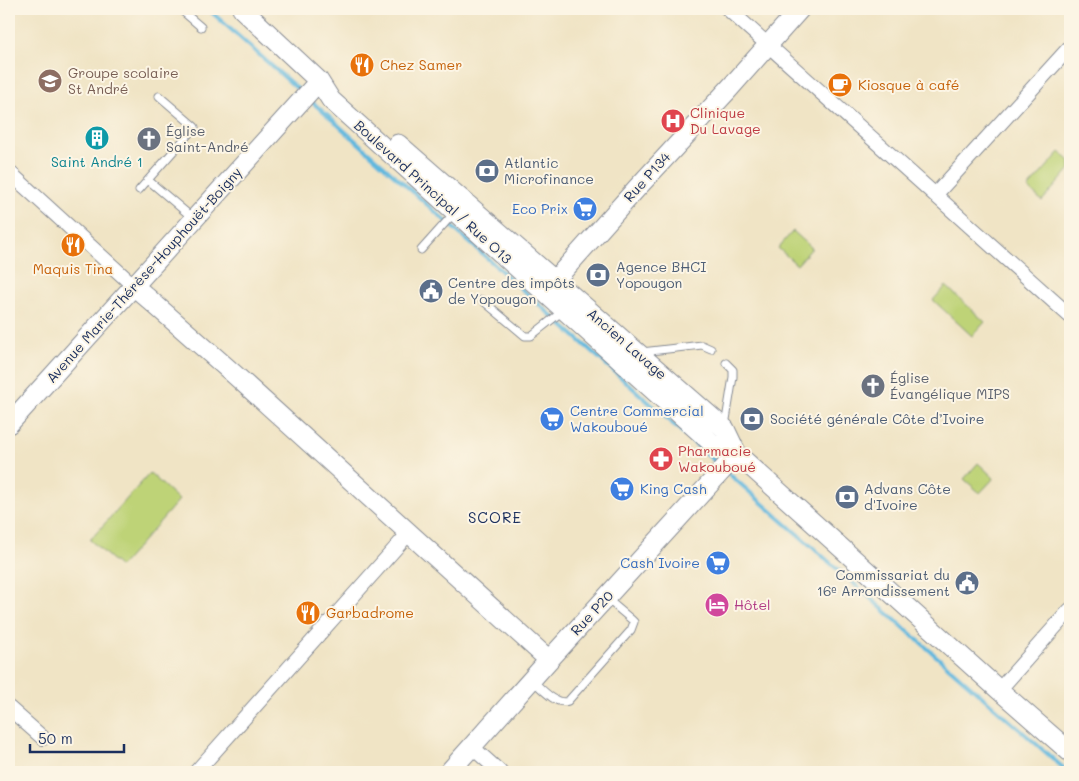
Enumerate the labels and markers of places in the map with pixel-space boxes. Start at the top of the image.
restaurant icon: Chez Samer [349,52,375,78]
place label: Chez Samer [380,55,462,74]
place label: Groupe scolaire St André [68,63,179,98]
school or university icon: Groupe scolaire St André [37,68,63,94]
cafe icon: Kiosque à café [827,72,853,98]
place label: Kiosque à café [858,75,959,94]
place label: Clinique Du Lavage [690,103,761,138]
hospital icon: Clinique Du Lavage [660,108,686,134]
place label: Église Saint-André [166,121,249,156]
building icon: Saint André 1 [84,125,110,151]
church icon: Église Saint-André [136,126,162,152]
place label: Saint André 1 [51,152,143,171]
place label: Atlantic Microfinance [504,153,594,188]
bank icon: Atlantic Microfinance [474,158,500,184]
supermarket icon: Eco Prix [572,196,598,222]
place label: Eco Prix [512,199,568,218]
restaurant icon: Maquis Tina [60,232,86,258]
place label: Agence BHCI Yopougon [616,257,706,292]
place label: Maquis Tina [33,259,113,278]
bank icon: Agence BHCI Yopougon [585,262,611,288]
place label: Centre des impôts de Yopougon [448,273,575,308]
public building icon: Centre des impôts de Yopougon [418,278,444,304]
place label: Église Évangélique MIPS [890,368,1010,403]
church icon: Église Évangélique MIPS [860,373,886,399]
place label: Centre Commercial Wakouboué [570,401,704,436]
supermarket icon: Centre Commercial Wakouboué [539,406,565,432]
bank icon: Société générale Côte d’Ivoire [739,406,765,432]
place label: Société générale Côte d’Ivoire [770,409,984,428]
place label: Pharmacie Wakouboué [678,441,756,476]
pharmacy icon: Pharmacie Wakouboué [648,446,674,472]
supermarket icon: King Cash [609,476,635,502]
place label: King Cash [640,479,707,498]
place label: Advans Côte d'Ivoire [864,479,951,514]
bank icon: Advans Côte d'Ivoire [834,484,860,510]
supermarket icon: Cash Ivoire [705,550,731,576]
place label: Cash Ivoire [620,553,700,572]
place label: Commissariat du 16ᵉ Arrondissement [817,565,950,600]
public building icon: Commissariat du 16ᵉ Arrondissement [954,570,980,596]
hotel icon: Hôtel [704,592,730,618]
place label: Hôtel [734,595,771,614]
restaurant icon: Garbadrome [295,600,321,626]
place label: Garbadrome [326,603,414,622]

